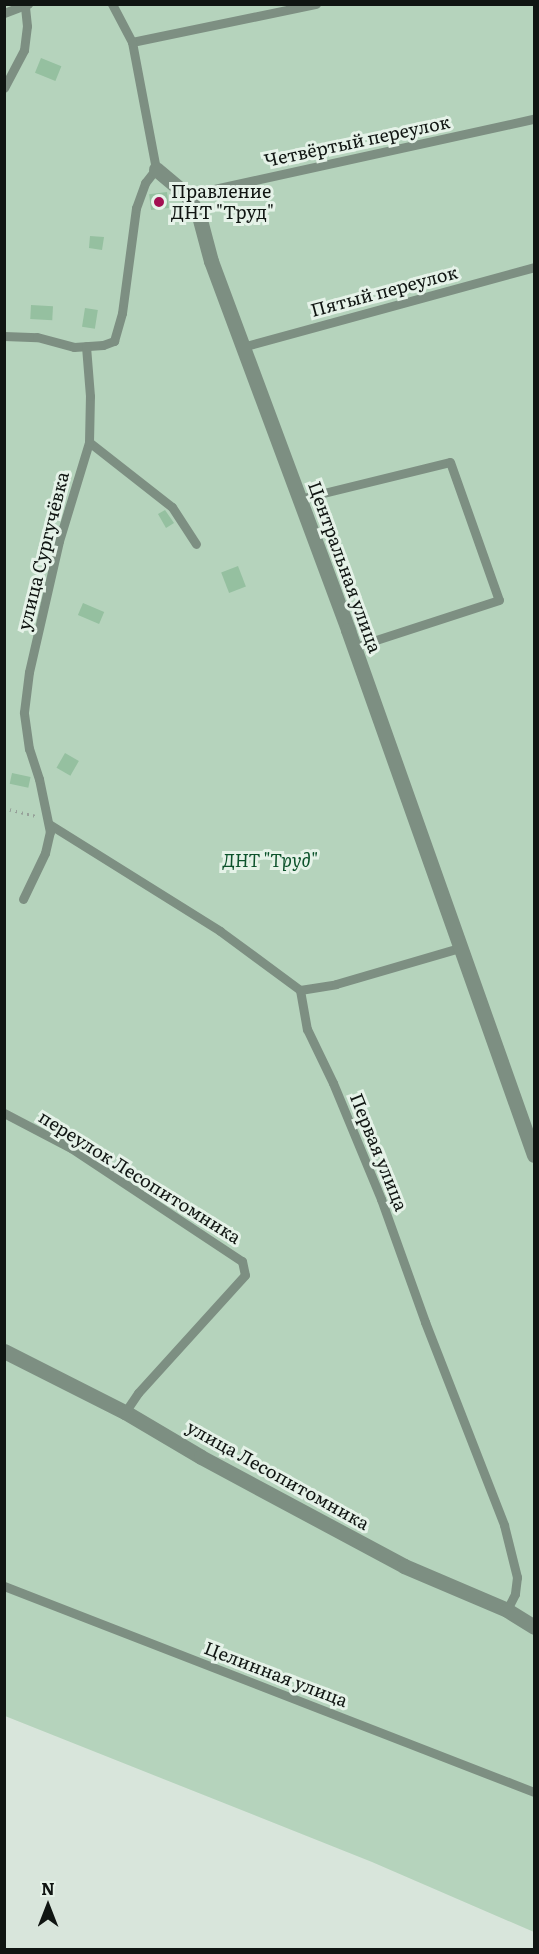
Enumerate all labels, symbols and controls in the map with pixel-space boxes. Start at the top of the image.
street label: Четвёртый переулок [262,111,452,171]
place label: Правление ДНТ "Труд" [171,181,274,224]
marker: Правление ДНТ "Труд" [152,195,166,209]
street label: Пятый переулок [308,261,460,321]
street label: улица Сургучёвка [13,469,73,633]
street label: Центральная улица [304,478,386,656]
park label: ДНТ "Труд" [222,849,318,871]
street label: Первая улица [346,1090,412,1214]
street label: переулок Лесопитомника [35,1106,245,1248]
street label: улица Лесопитомника [183,1416,373,1534]
street label: Целинная улица [201,1637,351,1711]
north arrow [18,1876,78,1936]
text: N [41,1876,55,1900]

